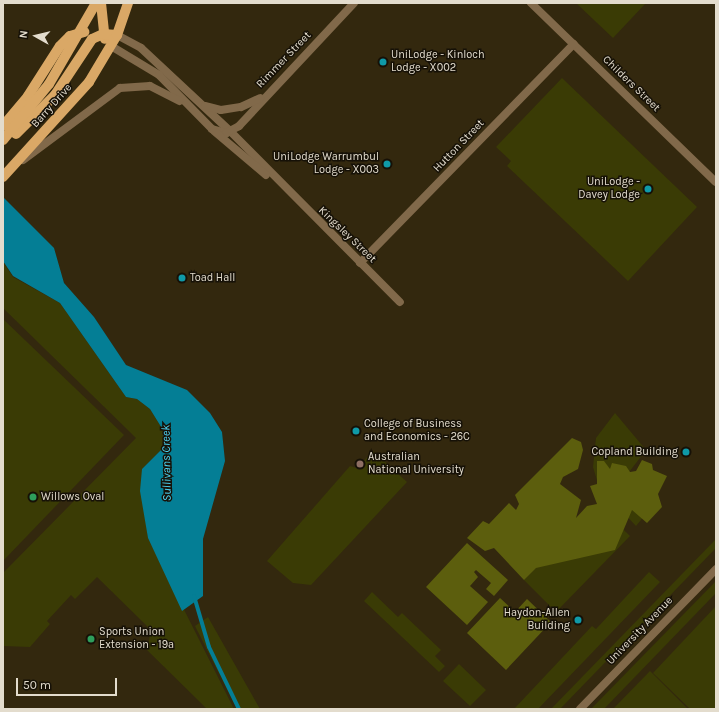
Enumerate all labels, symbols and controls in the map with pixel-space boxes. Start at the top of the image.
north arrow [16,16,56,56]
text: N [17,29,31,39]
street label: Rimmer Street [254,29,314,91]
place label: UniLodge - Kinloch Lodge - X002 [391,49,485,75]
street label: Childers Street [600,53,662,115]
marker: UniLodge - Kinloch Lodge - X002 [378,57,388,67]
street label: Barry Drive [29,81,75,131]
street label: Hutton Street [431,117,487,175]
place label: UniLodge Warrumbul Lodge - X003 [273,151,379,177]
marker: UniLodge Warrumbul Lodge - X003 [382,159,392,169]
place label: UniLodge - Davey Lodge [578,176,640,202]
marker: UniLodge - Davey Lodge [643,184,653,194]
street label: Kingsley Street [315,204,379,266]
place label: Toad Hall [190,271,235,285]
marker: Toad Hall [177,273,187,283]
place label: College of Business and Economics - 26C [364,418,470,444]
water label: Sullivans Creek [159,425,175,501]
marker: College of Business and Economics - 26C [351,426,361,436]
place label: Copland Building [591,445,678,459]
marker: Copland Building [681,447,691,457]
place label: Australian National University [368,451,464,477]
marker: Australian National University [355,459,365,469]
place label: Willows Oval [41,490,104,504]
marker: Willows Oval [28,492,38,502]
street label: University Avenue [604,594,676,668]
place label: Haydon-Allen Building [504,607,570,633]
marker: Haydon-Allen Building [573,615,583,625]
place label: Sports Union Extension - 19a [99,626,174,652]
marker: Sports Union Extension - 19a [86,634,96,644]
scale bar [18,670,119,696]
text: 50 m [23,678,51,692]

